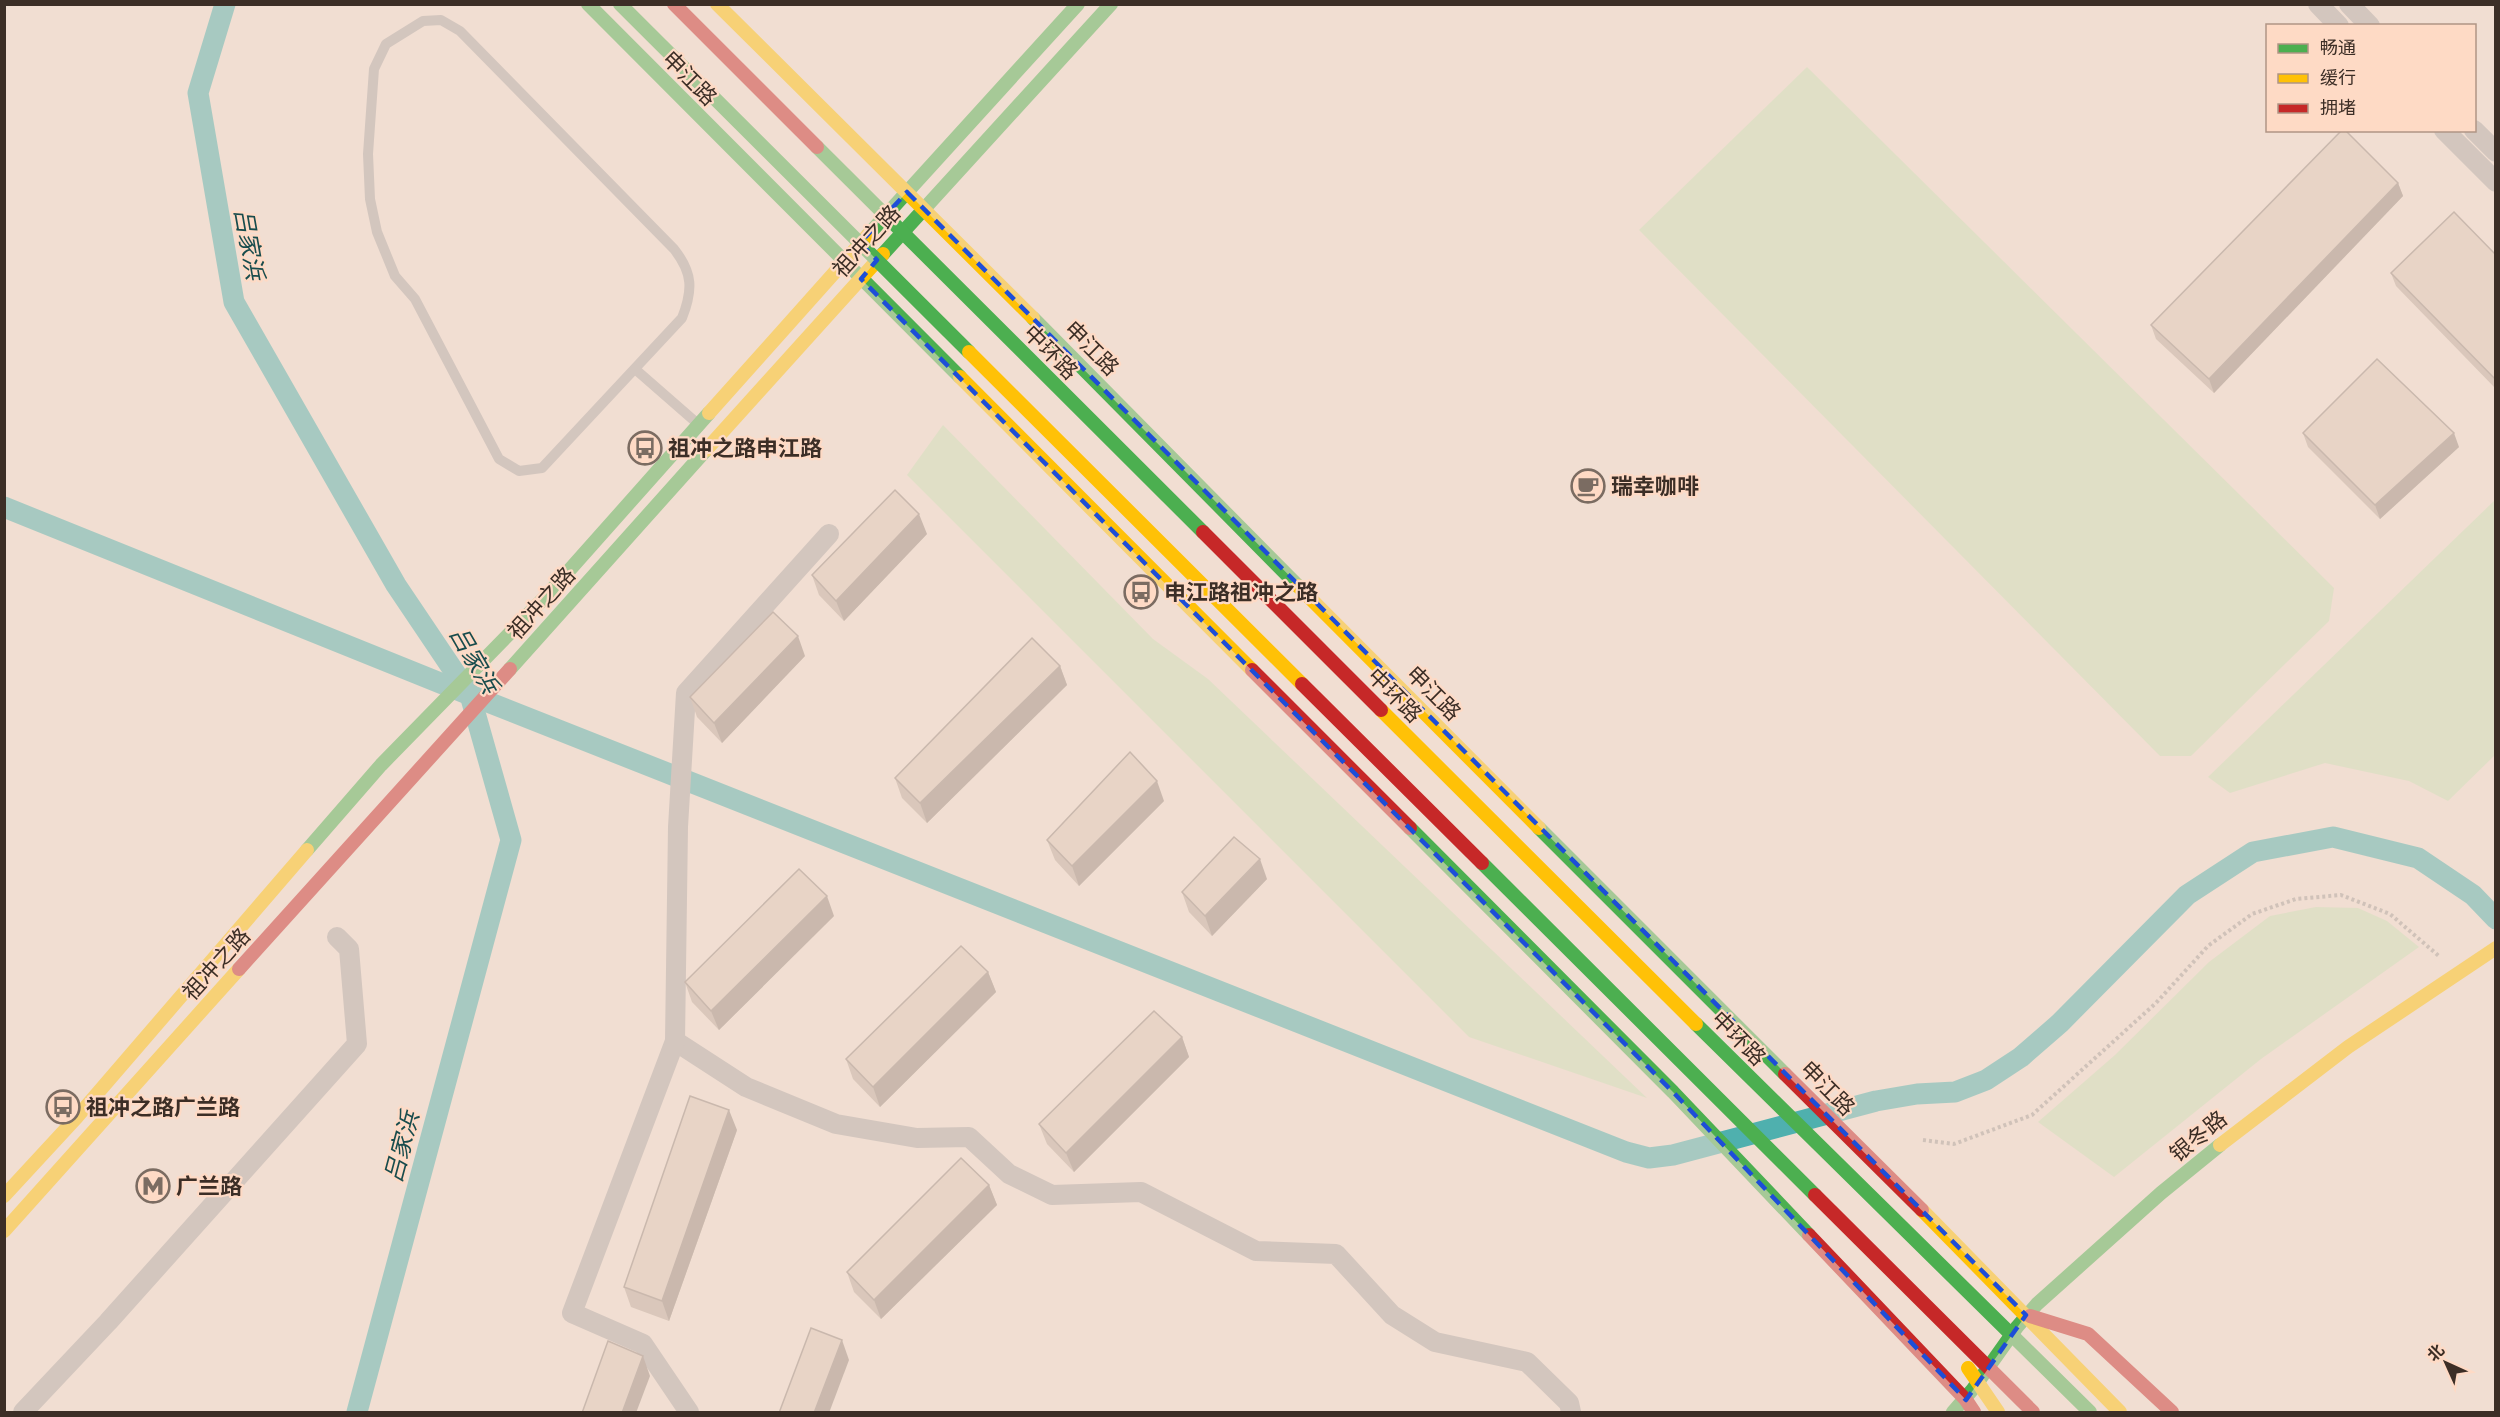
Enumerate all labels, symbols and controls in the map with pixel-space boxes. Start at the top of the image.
legend [2266,24,2476,132]
text: 畅通 [2320,34,2356,61]
street label: 申江路 [655,43,725,113]
text: 缓行 [2320,64,2356,91]
text: 拥堵 [2320,94,2356,121]
street label: 祖冲之路 [824,197,908,285]
water label: 吕家浜 [226,205,274,284]
street label: 申江路 [1057,313,1127,383]
street label: 中环路 [1016,317,1086,387]
bus stop icon: 祖冲之路申江路 [627,430,663,466]
place label: 祖冲之路申江路 [668,431,822,465]
cafe icon: 瑞幸咖啡 [1570,468,1606,504]
place label: 瑞幸咖啡 [1611,469,1699,503]
street label: 祖冲之路 [499,559,583,647]
bus stop icon: 申江路祖冲之路 [1123,574,1159,610]
place label: 申江路祖冲之路 [1164,575,1318,609]
water label: 吕家浜 [441,619,509,701]
street label: 申江路 [1399,658,1469,728]
street label: 中环路 [1360,660,1430,730]
street label: 祖冲之路 [174,920,258,1008]
street label: 中环路 [1704,1003,1774,1073]
street label: 申江路 [1793,1053,1863,1123]
bus stop icon: 祖冲之路广兰路 [45,1089,81,1125]
place label: 祖冲之路广兰路 [86,1090,240,1124]
street label: 银冬路 [2162,1102,2234,1170]
water label: 吕家浜 [374,1105,428,1186]
metro station icon: 广兰路 [135,1168,171,1204]
place label: 广兰路 [176,1169,242,1203]
north arrow [2416,1333,2476,1393]
text: 北 [2421,1338,2450,1367]

